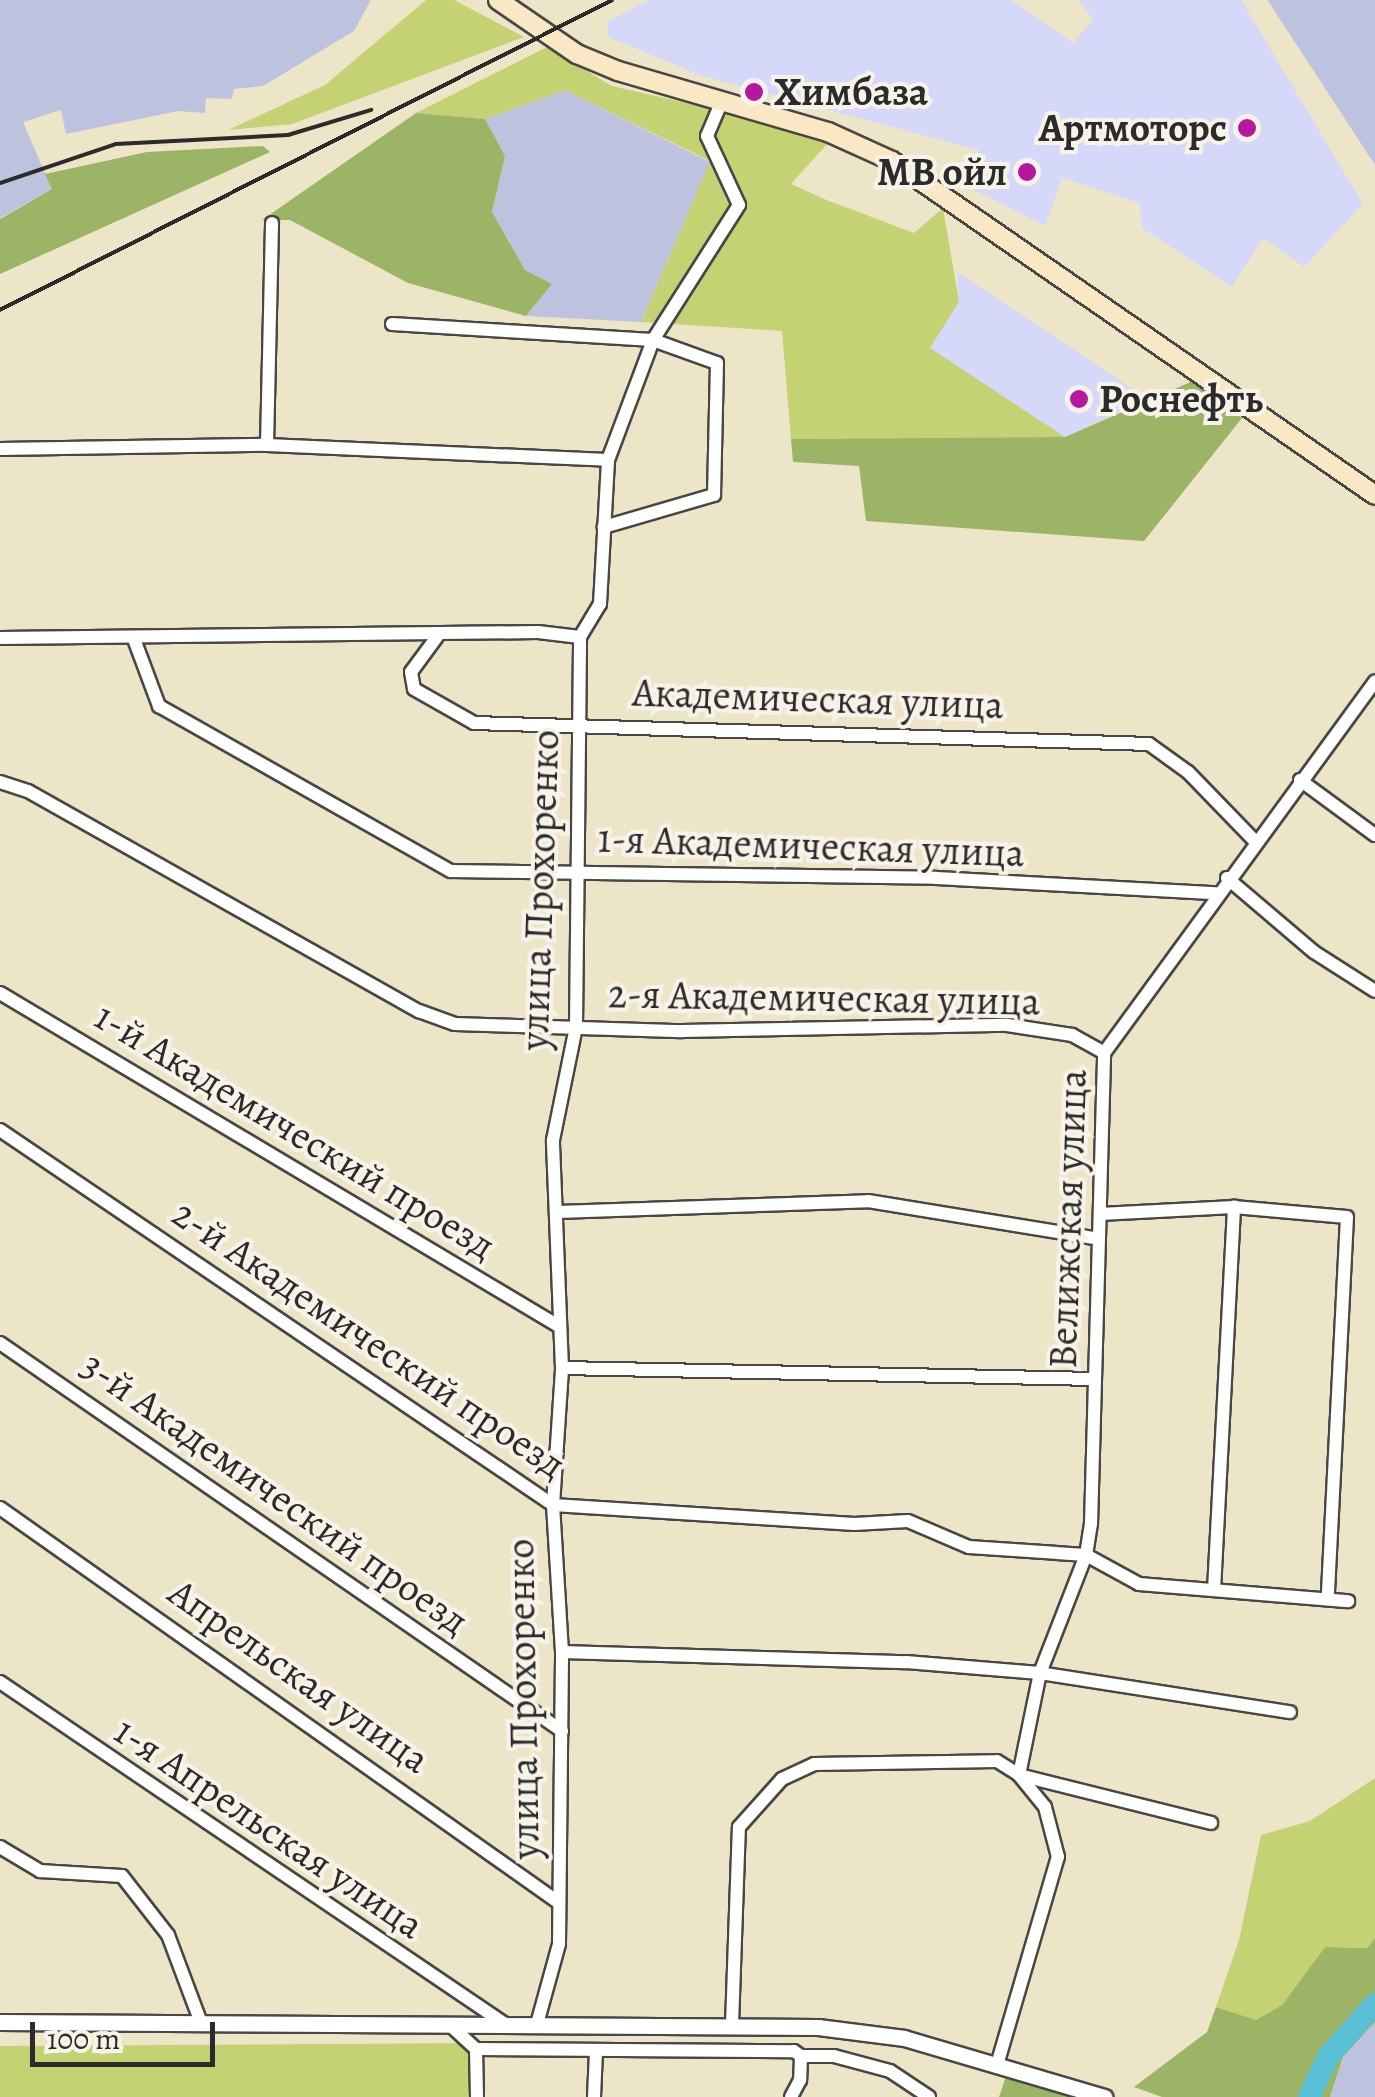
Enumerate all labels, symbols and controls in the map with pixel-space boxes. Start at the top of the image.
place label: Химбаза [774,68,928,116]
marker: Химбаза [743,81,765,103]
place label: Артмоторс [1039,104,1227,152]
marker: Артмоторс [1236,117,1258,139]
place label: МВ ойл [877,148,1007,196]
marker: МВ ойл [1016,161,1038,183]
place label: Роснефть [1099,375,1263,423]
marker: Роснефть [1068,388,1090,410]
street label: Академическая улица [631,669,1005,729]
street label: улица Прохоренко [510,729,570,1051]
street label: 1-я Академическая улица [597,815,1025,877]
street label: 2-я Академическая улица [608,970,1040,1026]
street label: 1-й Академический проезд [86,992,504,1270]
street label: Велижская улица [1039,1069,1097,1369]
street label: 2-й Академический проезд [163,1189,575,1489]
street label: 3-й Академический проезд [72,1341,478,1645]
street label: улица Прохоренко [496,1538,550,1860]
street label: Апрельская улица [159,1568,439,1784]
street label: 1-я Апрельская улица [105,1707,433,1949]
scale bar [35,2002,220,2064]
text: 100 m [47,2019,120,2059]

